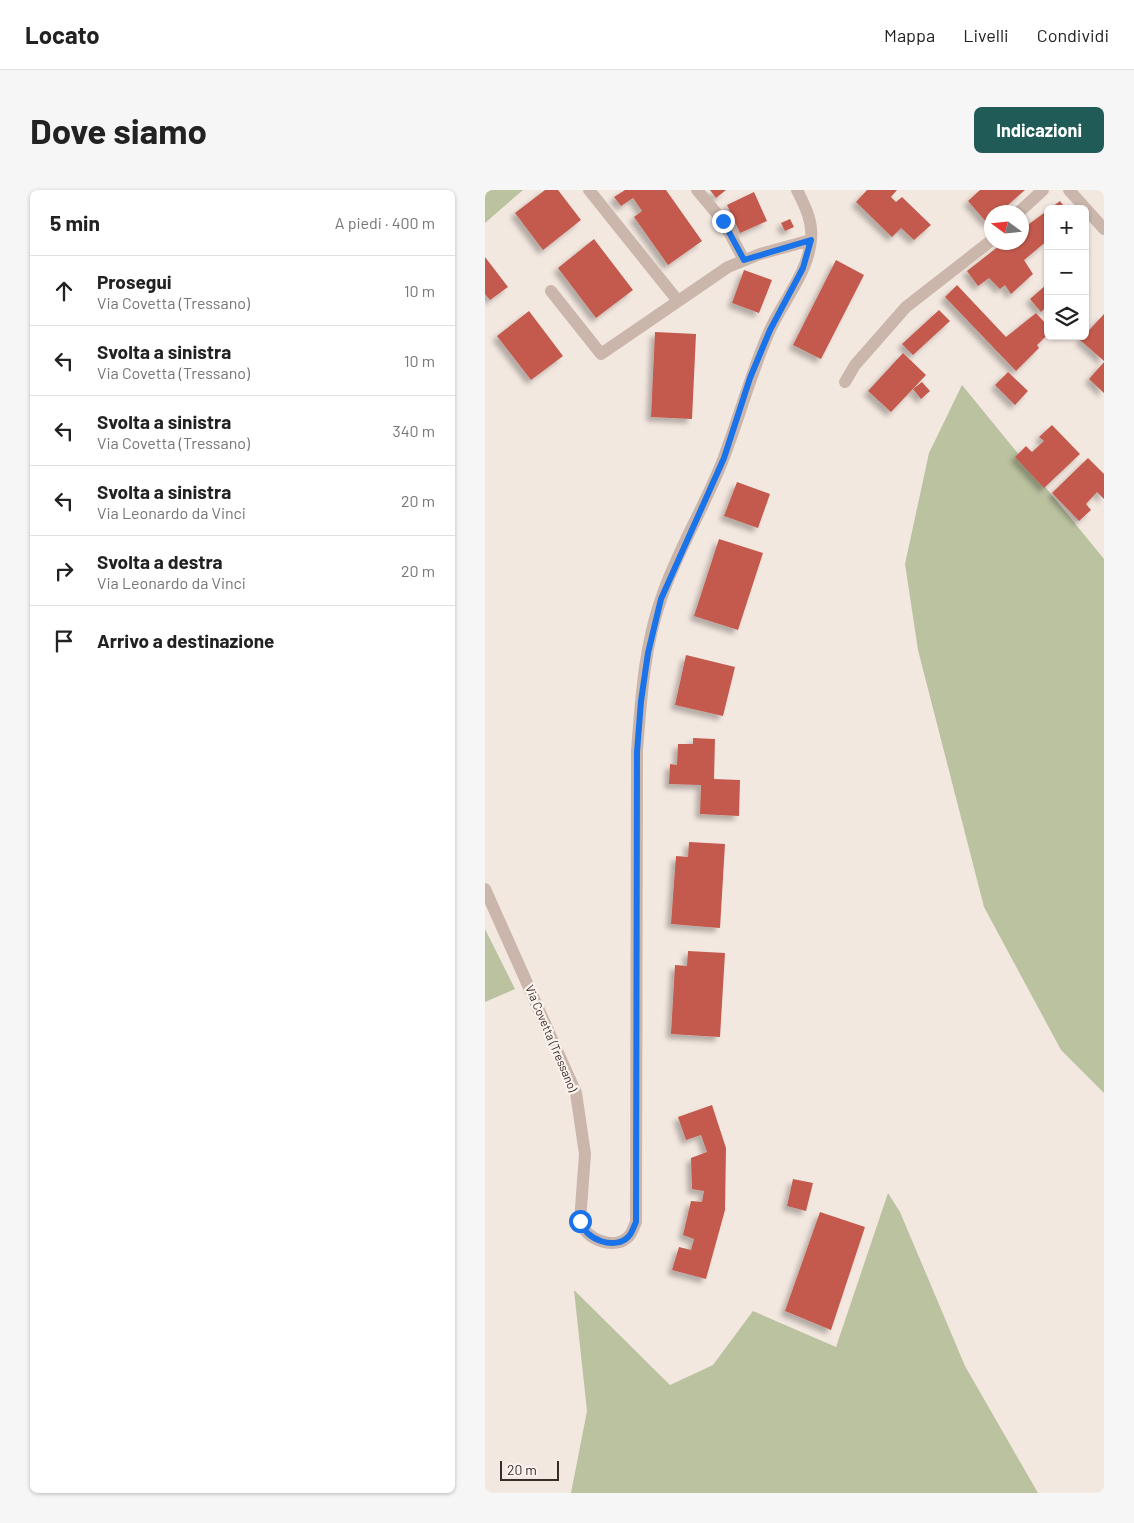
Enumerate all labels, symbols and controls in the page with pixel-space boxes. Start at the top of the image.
text: Locato [25,20,100,49]
text: Mappa [884,24,935,46]
text: Livelli [963,24,1009,46]
text: Condividi [1037,24,1109,46]
button: Indicazioni [974,107,1104,153]
text: Dove siamo [30,109,207,151]
north arrow [984,205,1029,250]
map controls [1044,205,1089,340]
button: + [1044,205,1089,250]
text: 5 min [50,210,100,235]
route end [712,210,735,233]
text: A piedi · 400 m [335,213,435,232]
button: − [1044,250,1089,295]
text: Prosegui [97,270,172,293]
icon: ahead [50,277,78,305]
text: 10 m [404,281,435,300]
text: Via Covetta (Tressano) [97,293,250,312]
button: layers [1044,295,1089,340]
text: Svolta a sinistra [97,340,231,363]
icon: left [50,347,78,375]
text: 10 m [404,351,435,370]
text: Via Covetta (Tressano) [97,363,250,382]
text: Svolta a sinistra [97,410,231,433]
icon: left [50,417,78,445]
text: 340 m [392,421,435,440]
text: Via Covetta (Tressano) [97,433,250,452]
text: Svolta a sinistra [97,480,231,503]
icon: left [50,487,78,515]
text: 20 m [401,491,435,510]
text: Via Leonardo da Vinci [97,503,246,522]
text: Svolta a destra [97,550,223,573]
icon: right [50,557,78,585]
text: 20 m [401,561,435,580]
text: Via Leonardo da Vinci [97,573,246,592]
icon: arrive [50,627,78,655]
text: Arrivo a destinazione [97,629,275,652]
street label: Via Covetta (Tressano) [523,982,581,1094]
route start [569,1210,592,1233]
scale bar [500,1458,559,1481]
text: 20 m [507,1461,537,1478]

